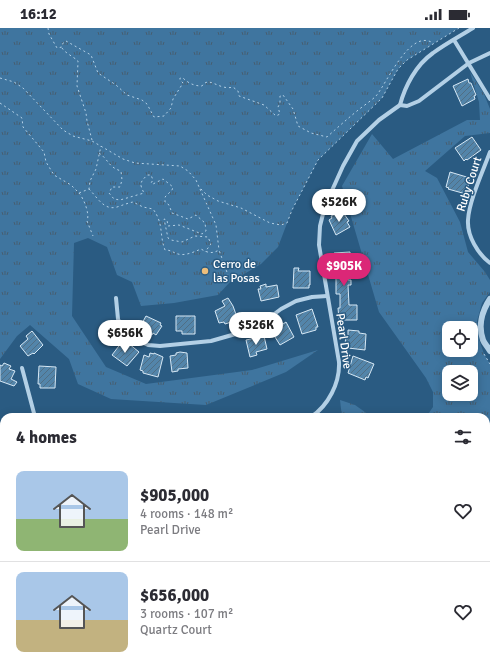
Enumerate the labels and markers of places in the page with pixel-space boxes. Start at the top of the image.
pin: $526K [311,189,367,223]
pin: $905K [316,253,372,287]
place label: Cerro de las Posas [213,257,260,286]
marker: Cerro de las Posas [200,266,210,276]
pin: $526K [228,312,284,346]
pin: $656K [97,320,153,354]

